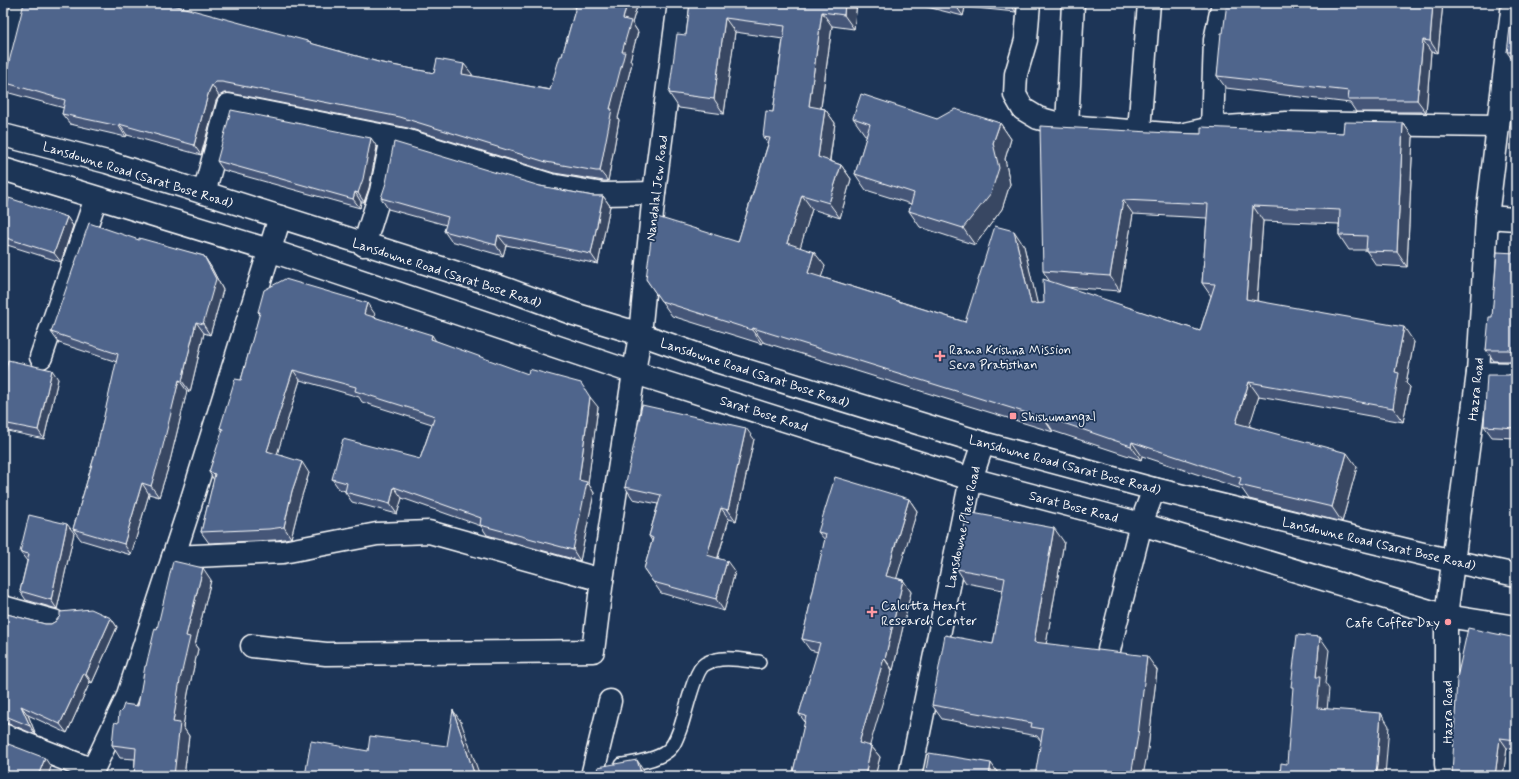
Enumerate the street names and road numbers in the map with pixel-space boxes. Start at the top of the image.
street label: Nandalal Jew Road [643,134,672,242]
street label: Lansdowne Road (Sarat Bose Road) [41,138,235,213]
street label: Lansdowne Road (Sarat Bose Road) [350,235,544,312]
street label: Lansdowne Road (Sarat Bose Road) [658,335,852,412]
street label: Hazra Road [1465,357,1488,422]
street label: Sarat Bose Road [717,392,810,437]
street label: Lansdowne Road (Sarat Bose Road) [967,432,1163,499]
street label: Lansdowne Place Road [942,465,985,590]
street label: Sarat Bose Road [1027,487,1120,527]
street label: Lansdowne Road (Sarat Bose Road) [1280,514,1477,575]
street label: Hazra Road [1440,680,1457,744]

